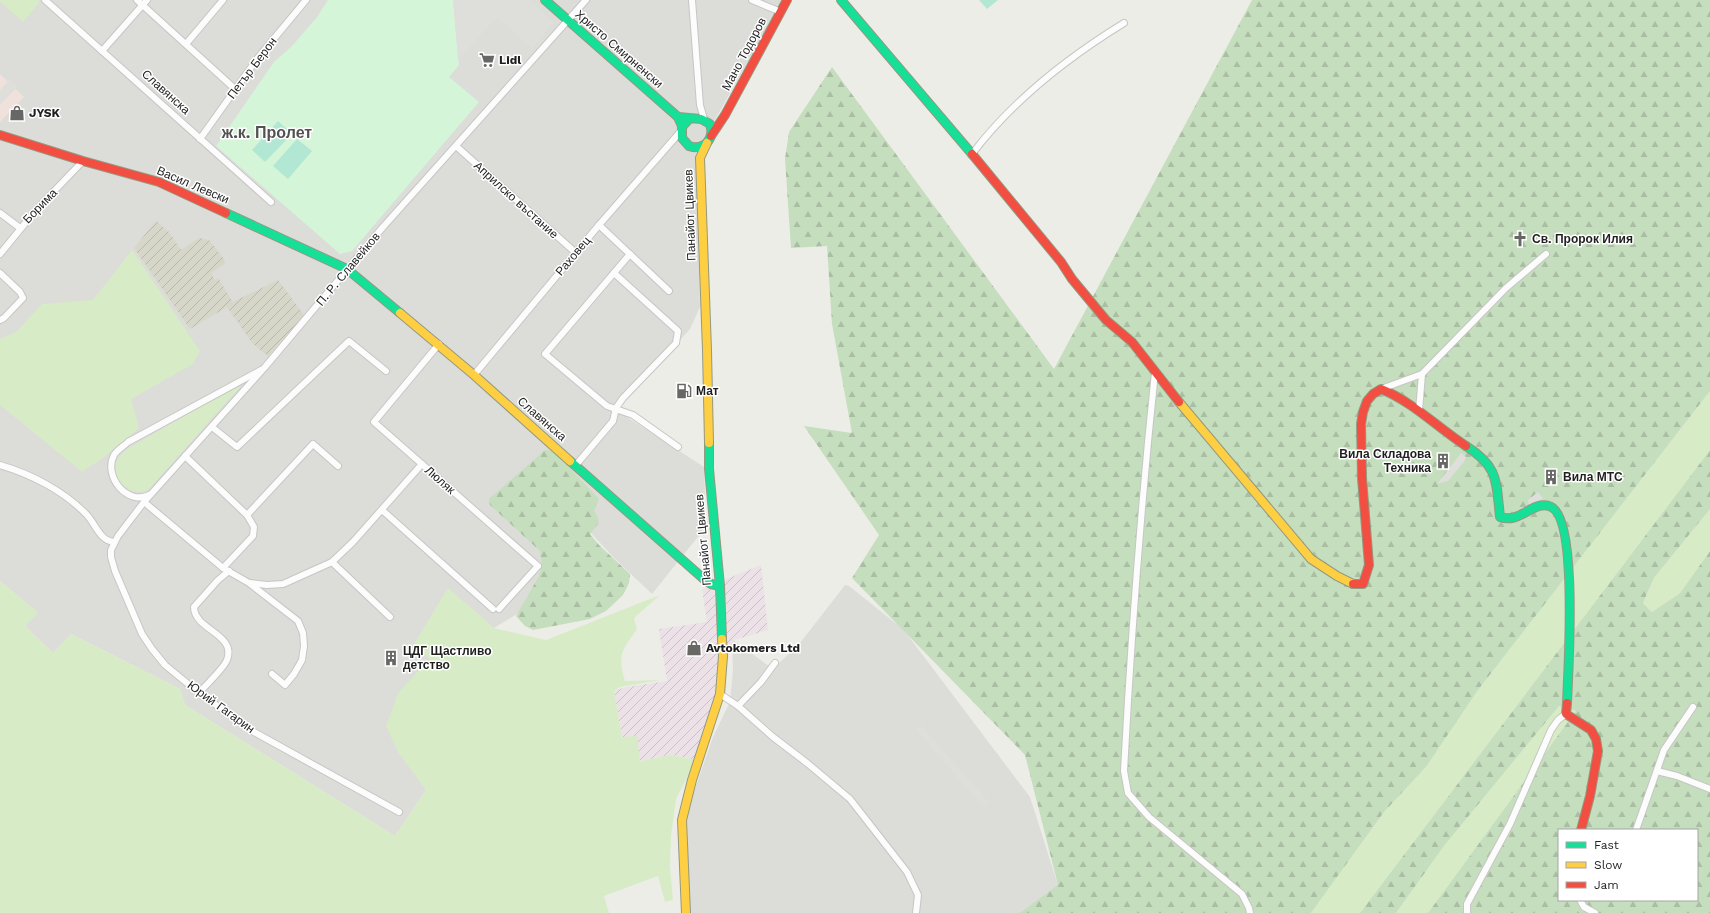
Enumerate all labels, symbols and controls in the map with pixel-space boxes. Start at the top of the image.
street label: Христо Смирненски [572,7,666,91]
street label: Мано Тодоров [719,15,769,93]
street label: Петър Берон [224,35,280,101]
supermarket icon: Lidl [478,51,496,69]
place label: Lidl [499,53,521,67]
street label: Славянска [139,67,193,117]
shop icon: JYSK [8,104,26,122]
place label: JYSK [29,106,61,120]
district label: ж.к. Пролет [221,123,312,142]
street label: Априлско въстание [471,158,561,242]
street label: Васил Левски [155,163,231,207]
street label: Панайот Цвикев [681,169,699,261]
street label: Борима [20,185,60,226]
street label: П. Р. Славейков [313,229,383,309]
church icon: Св. Пророк Илия [1511,230,1529,248]
place label: Св. Пророк Илия [1532,232,1633,246]
street label: Раховец [553,234,593,278]
fuel station icon: Мат [675,382,693,400]
place label: Мат [696,384,719,398]
street label: Славянска [515,394,569,444]
place label: Вила Складова Техника [1339,447,1431,475]
building icon: Вила Складова Техника [1434,452,1452,470]
street label: Люляк [422,463,458,497]
building icon: Вила МТС [1542,468,1560,486]
place label: Вила МТС [1563,470,1623,484]
street label: Панайот Цвикев [692,494,714,586]
shop icon: Avtokomers Ltd [685,639,703,657]
place label: Avtokomers Ltd [706,641,800,655]
place label: ЦДГ Щастливо детство [403,644,492,672]
building icon: ЦДГ Щастливо детство [382,649,400,667]
street label: Юрий Гагарин [185,678,257,736]
legend [1558,829,1698,901]
text: Fast [1594,838,1619,852]
text: Slow [1594,858,1622,872]
text: Jam [1594,878,1619,892]

